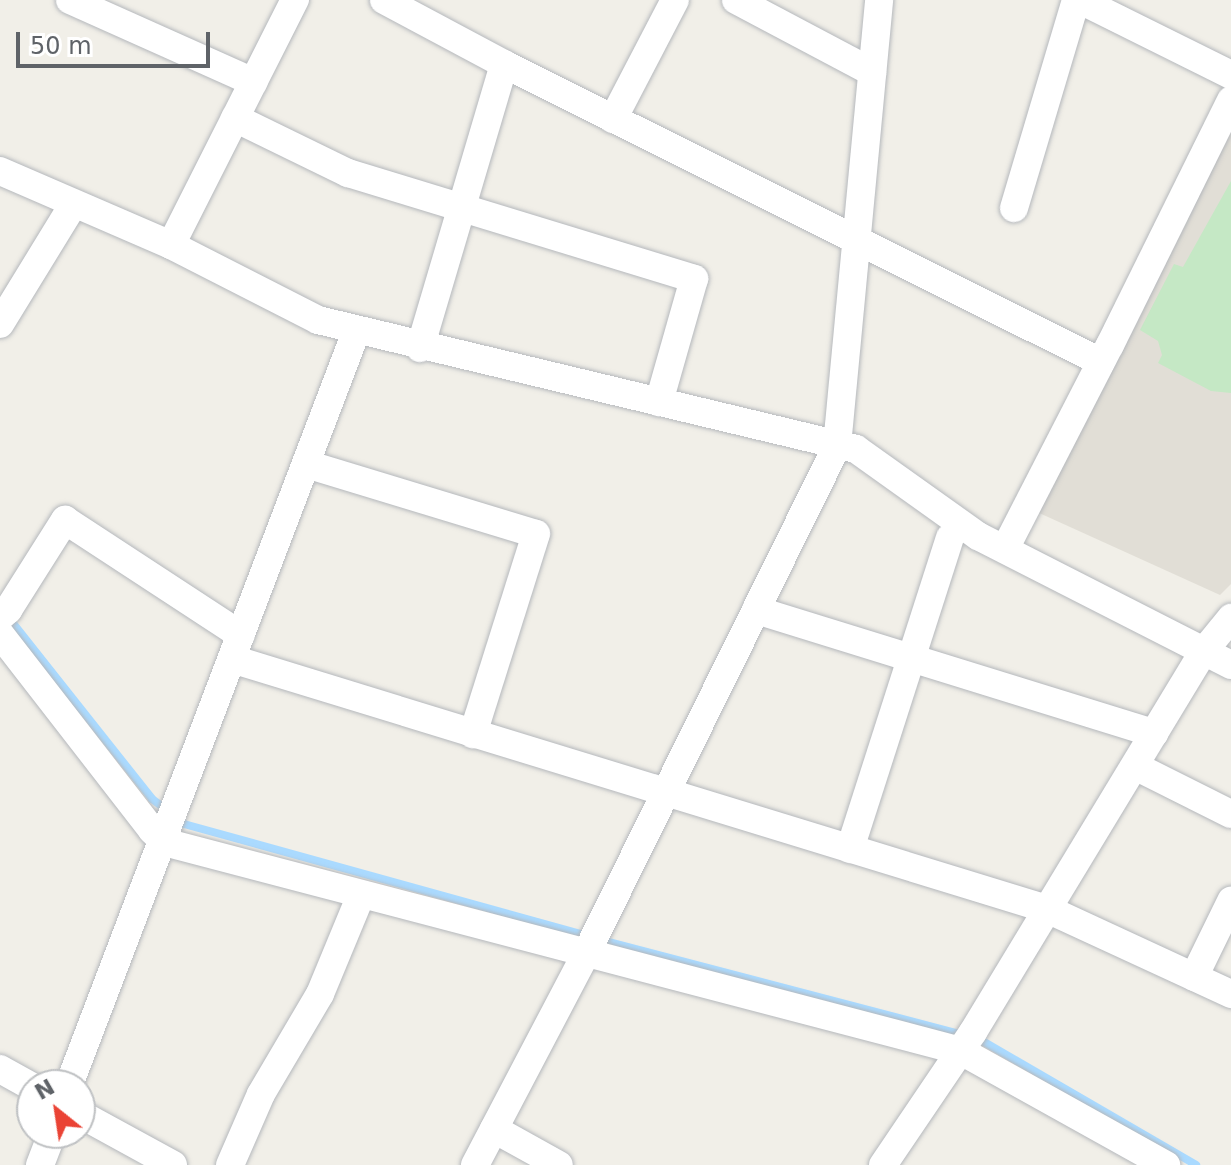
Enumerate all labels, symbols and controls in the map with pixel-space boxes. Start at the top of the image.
scale bar [20,16,214,66]
text: 50 m [30,32,92,60]
north arrow [16,1069,96,1149]
text: N [31,1074,59,1105]

